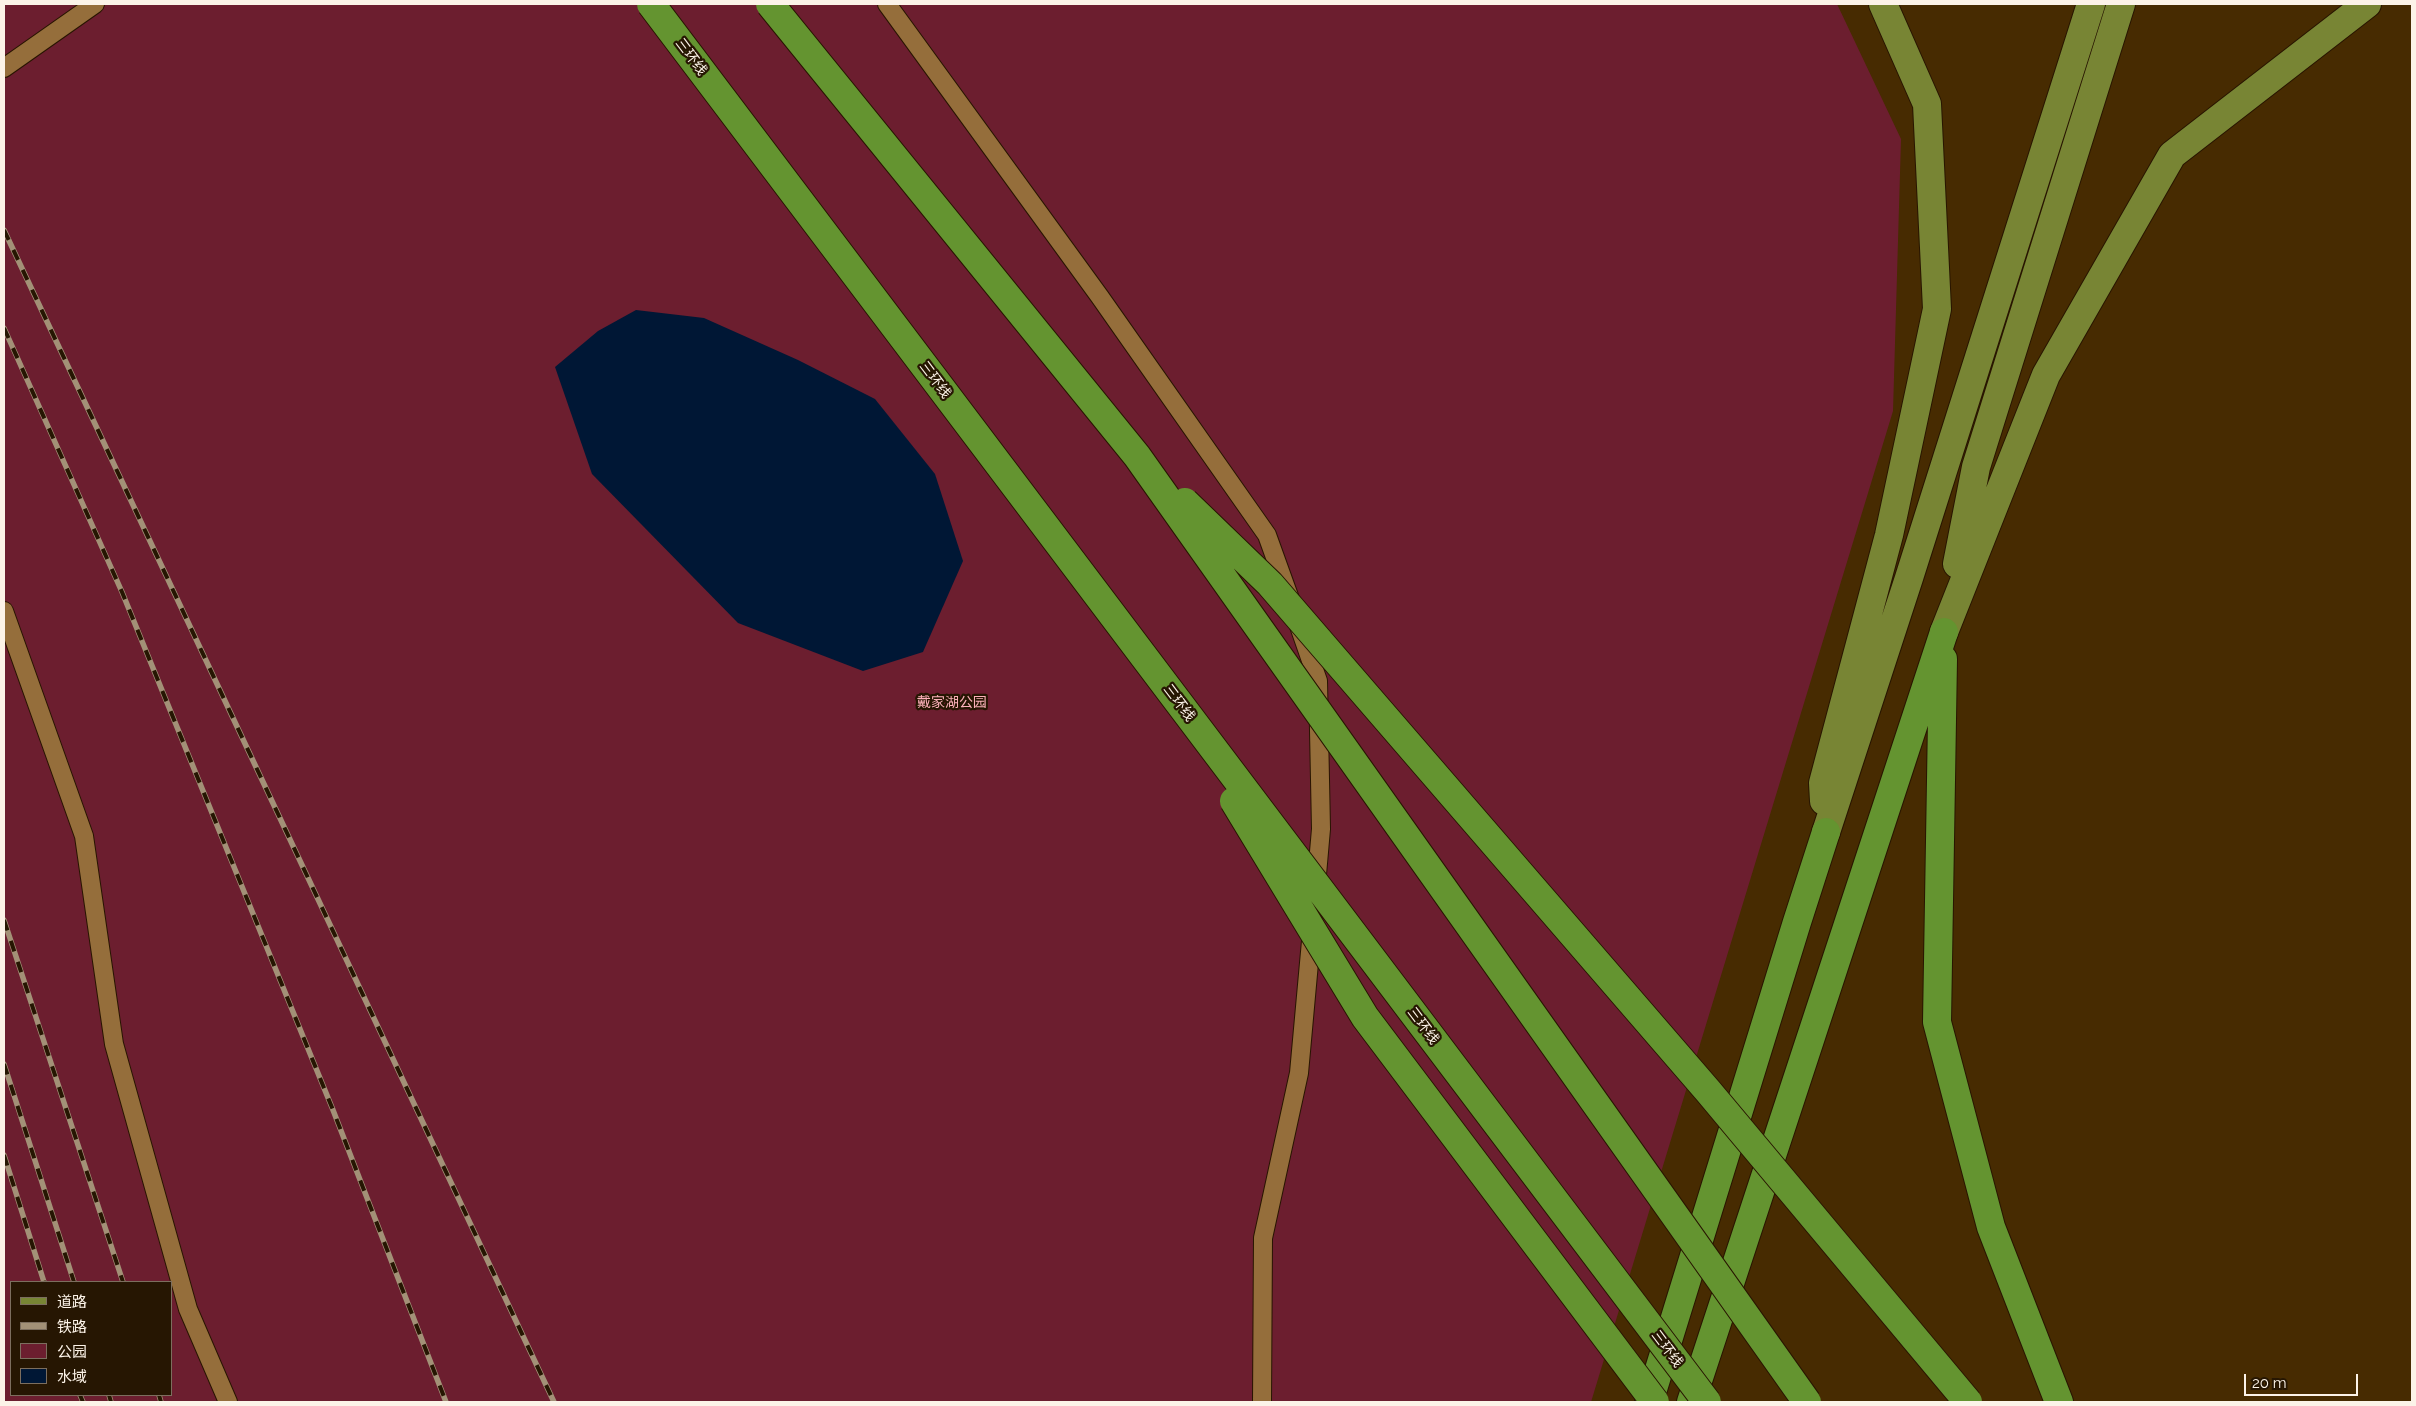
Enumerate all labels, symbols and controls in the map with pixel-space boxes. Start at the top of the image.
street label: 三环线 [672,35,710,79]
street label: 三环线 [916,358,954,402]
street label: 三环线 [1160,681,1198,725]
park label: 戴家湖公园 [917,695,987,711]
street label: 三环线 [1404,1004,1442,1048]
legend [10,1281,172,1396]
text: 道路 [57,1293,87,1311]
text: 铁路 [57,1318,87,1336]
street label: 三环线 [1648,1327,1686,1371]
text: 公园 [57,1343,87,1361]
scale bar [2246,1364,2360,1396]
text: 水域 [57,1368,87,1386]
text: 20 m [2252,1374,2287,1392]

